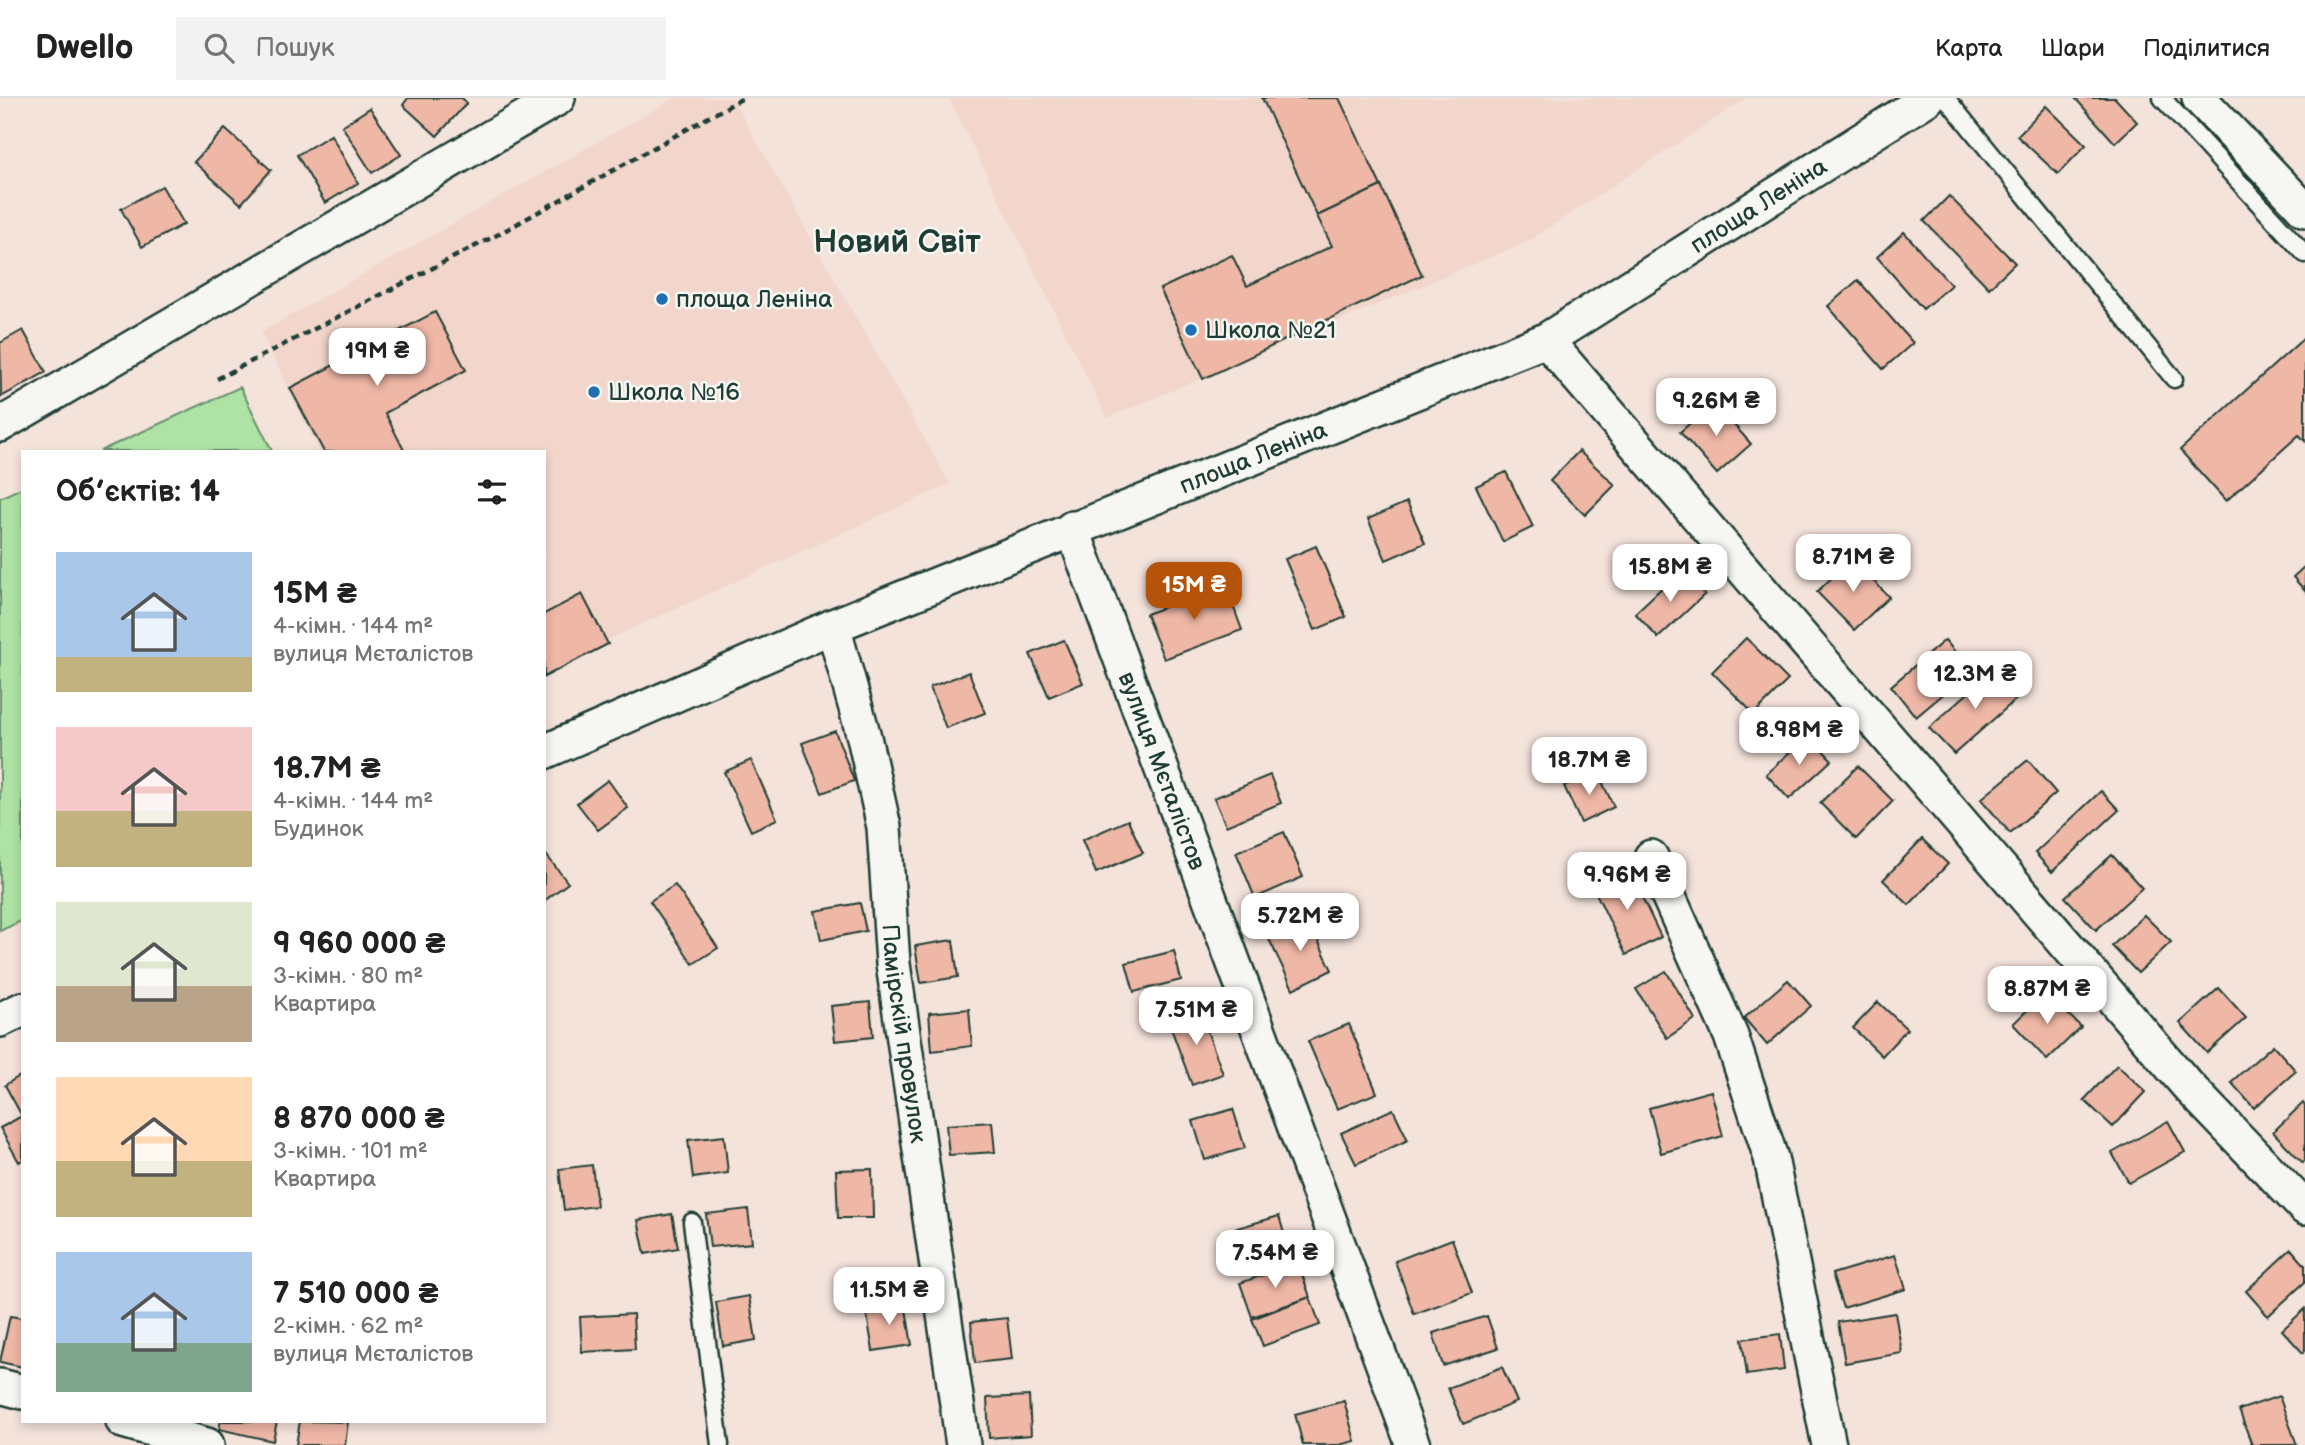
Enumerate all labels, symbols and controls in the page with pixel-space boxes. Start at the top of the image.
search box [176,17,666,80]
text: Dwello [35,28,134,68]
icon: search [200,29,238,67]
text: Пошук [256,33,335,64]
text: Карта [1935,34,2003,63]
text: Шари [2041,34,2105,63]
text: Поділитися [2143,34,2270,63]
street label: площа Леніна [1685,152,1833,260]
district label: Новий Світ [813,223,981,262]
place label: площа Леніна [676,285,832,314]
marker: площа Леніна [654,291,670,307]
place label: Школа №21 [1205,316,1336,345]
marker: Школа №21 [1183,322,1199,338]
pin: 19M ₴ [328,328,426,388]
text: 19M ₴ [345,337,409,365]
place label: Школа №16 [608,378,740,407]
pin: 9.26M ₴ [1651,378,1781,438]
marker: Школа №16 [586,384,602,400]
text: 9.26M ₴ [1672,387,1760,415]
street label: площа Леніна [1175,415,1331,500]
icon: filters [473,473,511,511]
text: Об’єктів: 14 [56,474,220,510]
pin: 8.71M ₴ [1788,534,1918,594]
text: 8.71M ₴ [1812,543,1894,571]
pin: 15.8M ₴ [1605,545,1735,604]
text: 15.8M ₴ [1628,553,1712,581]
pin: 15M ₴ [1145,562,1243,622]
text: 15M ₴ [1162,571,1226,599]
text: 15M ₴ [273,576,357,612]
icon: home [112,580,196,664]
text: 4-кімн. · 144 m² [273,612,433,640]
text: вулиця Мєталістов [273,640,473,668]
pin: 12.3M ₴ [1910,652,2040,711]
text: 12.3M ₴ [1933,660,2017,688]
street label: вулиця Мєталістов [1112,668,1212,874]
pin: 8.98M ₴ [1734,708,1864,767]
text: 8.98M ₴ [1755,716,1843,744]
pin: 18.7M ₴ [1524,738,1654,797]
text: 18.7M ₴ [1548,746,1630,774]
text: 18.7M ₴ [273,751,381,787]
icon: home [112,755,196,839]
text: 4-кімн. · 144 m² [273,787,433,815]
text: Будинок [273,815,364,843]
pin: 9.96M ₴ [1562,852,1692,912]
text: 9.96M ₴ [1583,861,1671,889]
pin: 5.72M ₴ [1235,894,1365,953]
text: 5.72M ₴ [1257,902,1343,930]
street label: Памірскій провулок [875,923,933,1145]
text: 9 960 000 ₴ [273,926,445,962]
icon: home [112,930,196,1014]
text: 3-кімн. · 80 m² [273,962,423,990]
pin: 8.87M ₴ [1982,967,2112,1026]
text: 8.87M ₴ [2004,975,2090,1003]
pin: 7.51M ₴ [1131,988,1261,1047]
text: Квартира [273,990,376,1018]
text: 7.51M ₴ [1155,996,1237,1024]
text: 8 870 000 ₴ [273,1101,445,1137]
icon: home [112,1105,196,1189]
text: 3-кімн. · 101 m² [273,1137,428,1165]
text: Квартира [273,1165,376,1193]
pin: 7.54M ₴ [1210,1230,1340,1290]
text: 7.54M ₴ [1232,1239,1318,1267]
pin: 11.5M ₴ [824,1268,954,1327]
text: 7 510 000 ₴ [273,1276,439,1312]
text: 11.5M ₴ [849,1276,929,1304]
icon: home [112,1280,196,1364]
text: 2-кімн. · 62 m² [273,1312,423,1340]
text: вулиця Мєталістов [273,1340,473,1368]

